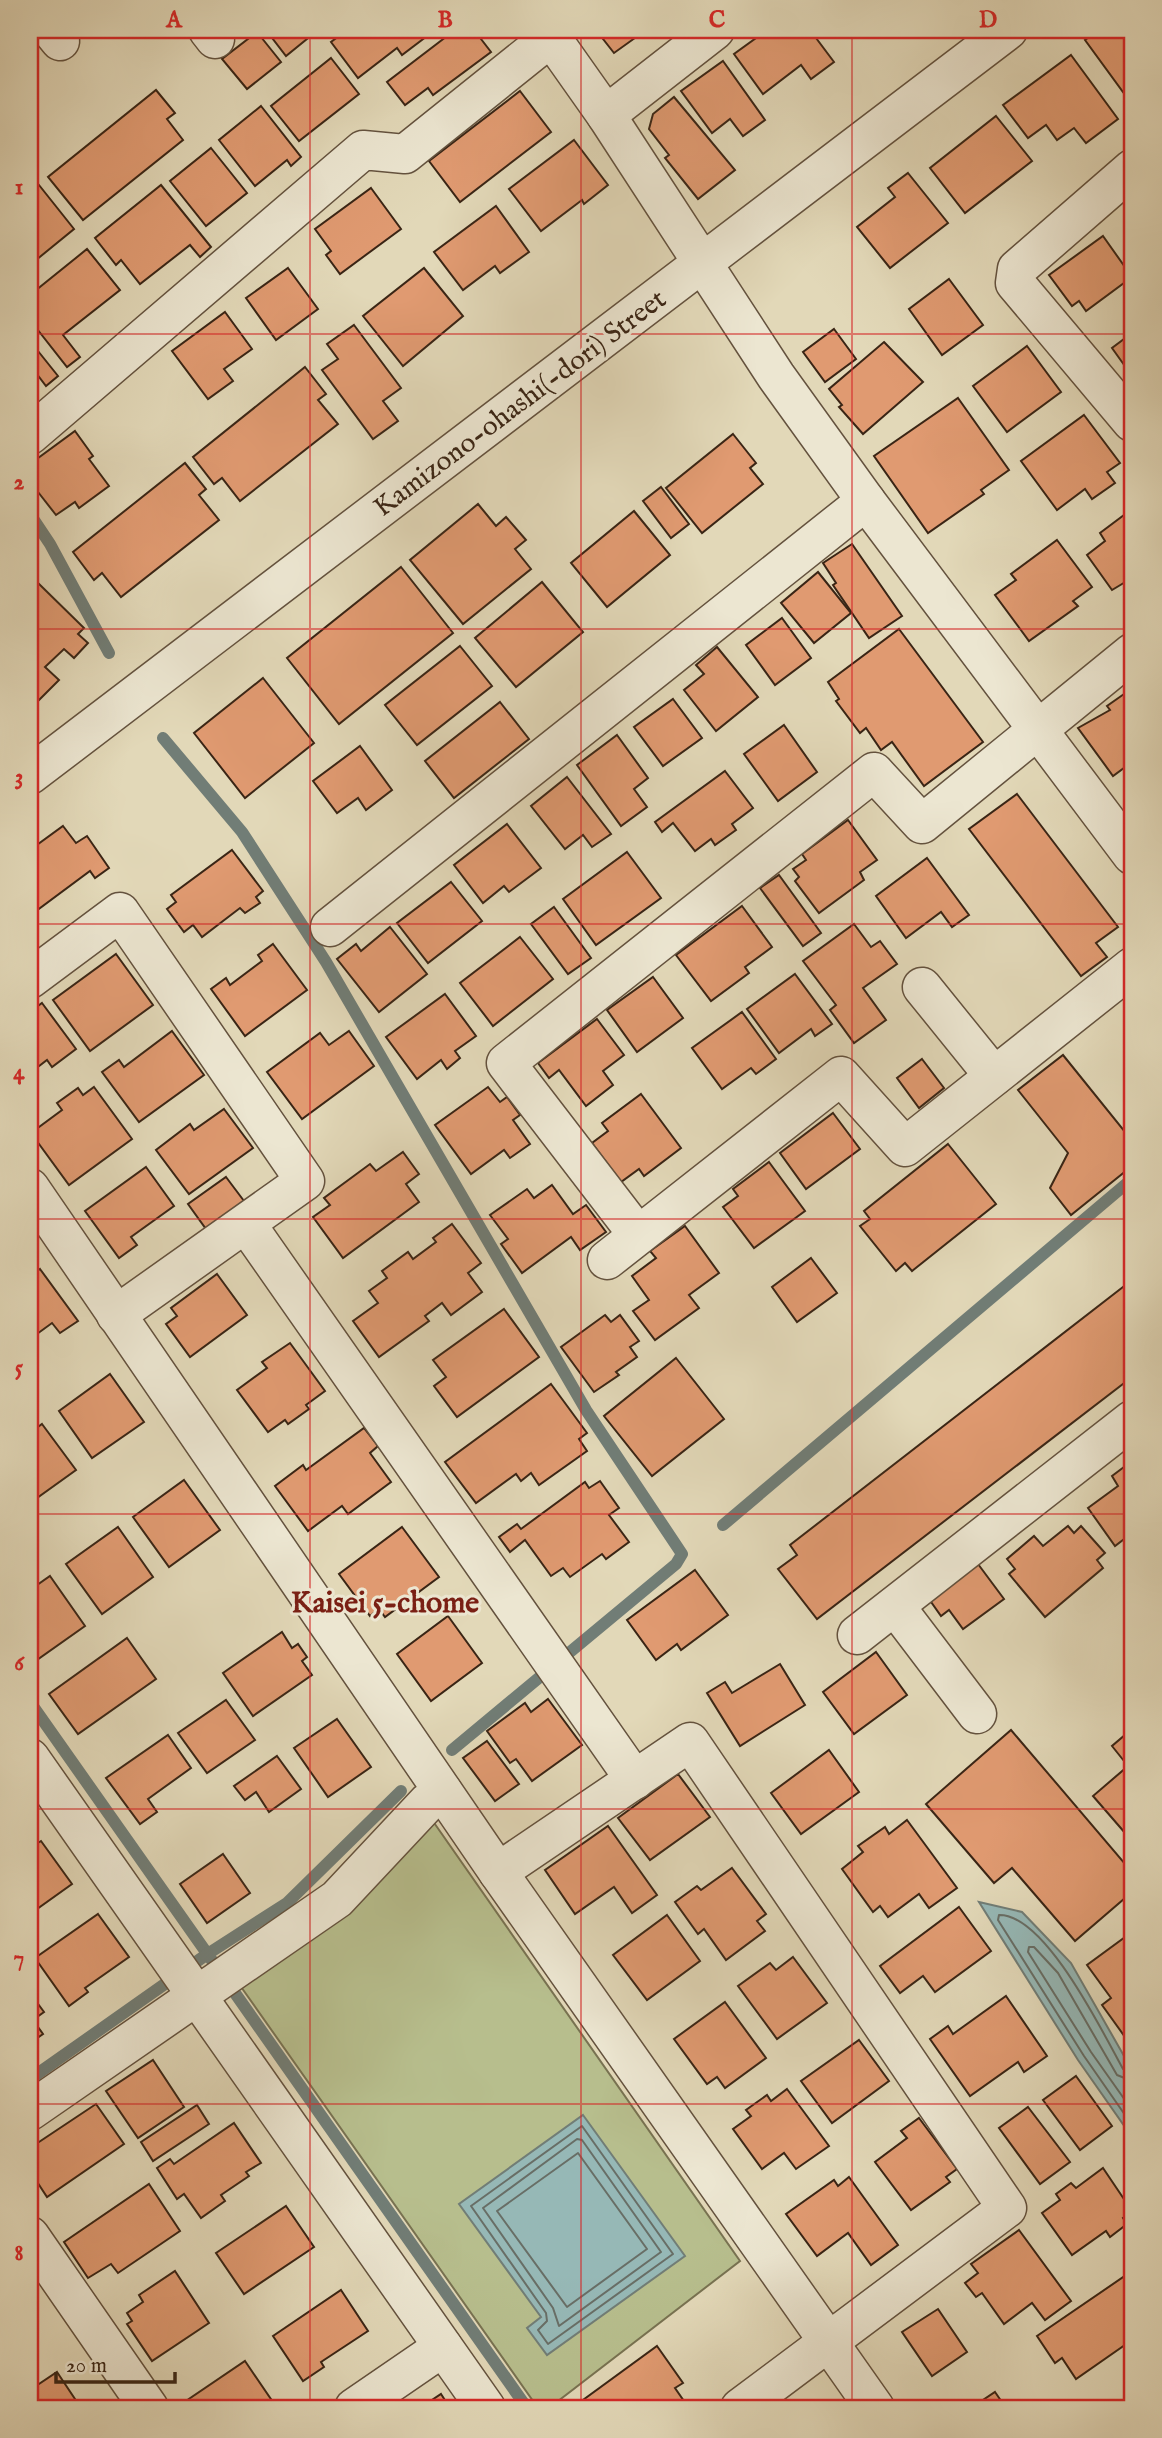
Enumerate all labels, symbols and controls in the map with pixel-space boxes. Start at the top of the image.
text: A [165,6,183,35]
text: B [437,6,453,35]
text: C [709,6,726,35]
text: D [979,6,997,35]
text: 1 [15,173,23,202]
street label: Kamizono-ohashi(-dori) Street [367,282,674,526]
text: 2 [14,468,25,497]
text: 3 [15,763,23,792]
text: 4 [13,1058,25,1087]
text: 5 [15,1354,24,1383]
district label: Kaisei 5-chome [291,1585,479,1623]
text: 6 [14,1649,25,1678]
text: 7 [14,1944,24,1973]
text: 8 [14,2239,24,2268]
scale bar [56,2340,175,2384]
text: 20 m [66,2353,107,2380]

